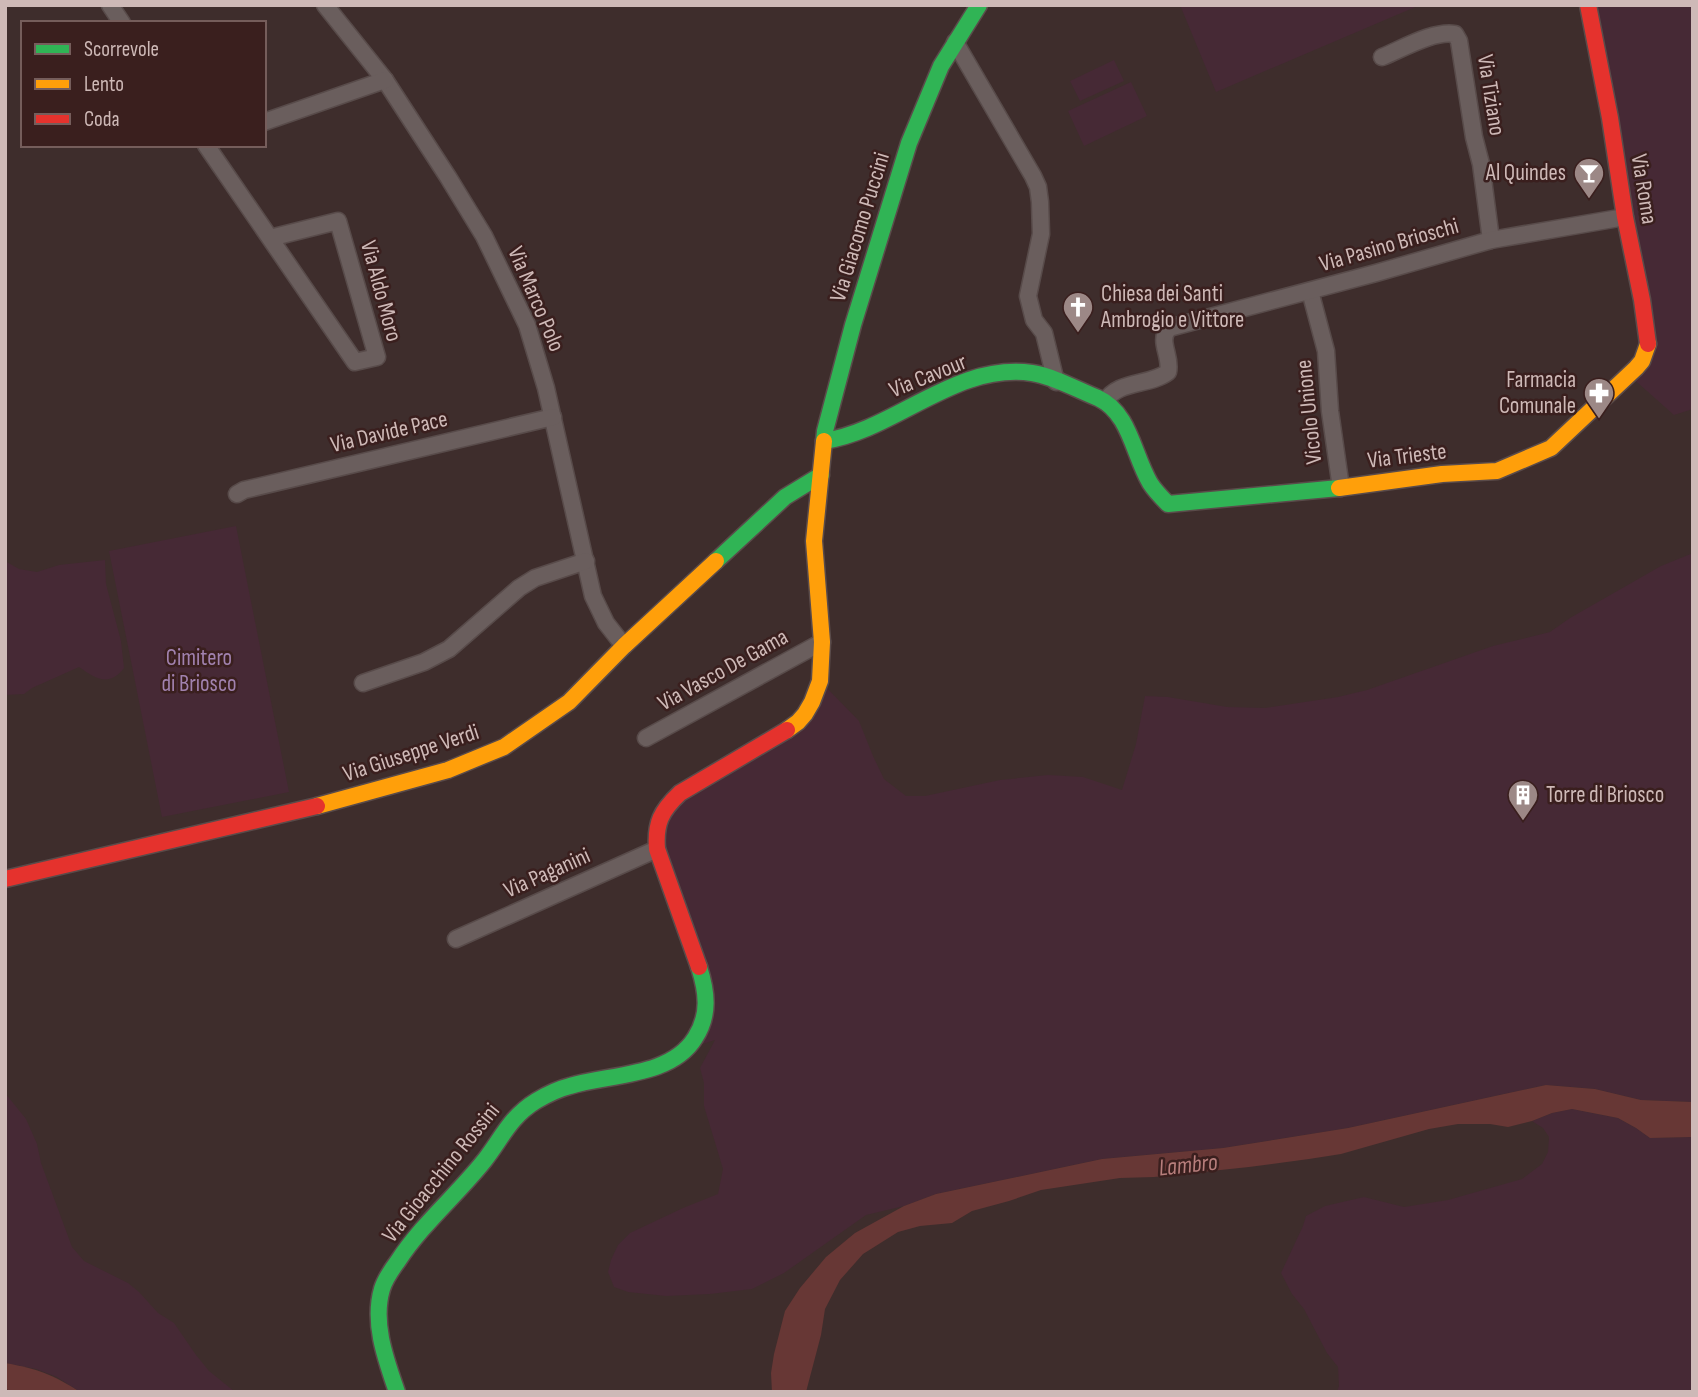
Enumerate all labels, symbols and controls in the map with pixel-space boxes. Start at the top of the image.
legend [21,21,266,147]
text: Scorrevole [84,37,159,62]
street label: Via Tiziano [1471,53,1511,137]
text: Lento [84,72,124,97]
text: Coda [84,107,120,132]
street label: Via Giacomo Puccini [824,149,896,305]
street label: Via Roma [1625,152,1663,226]
bar icon: Al Quindes [1572,156,1606,200]
place label: Al Quindes [1485,159,1566,187]
street label: Via Pasino Brioschi [1316,212,1462,278]
street label: Via Aldo Moro [354,237,408,345]
street label: Via Marco Polo [501,242,571,356]
place label: Chiesa dei Santi Ambrogio e Vittore [1100,280,1244,334]
church icon: Chiesa dei Santi Ambrogio e Vittore [1061,290,1095,334]
street label: Via Cavour [885,348,971,404]
street label: Vicolo Unione [1290,358,1328,466]
place label: Farmacia Comunale [1499,366,1576,420]
pharmacy icon: Farmacia Comunale [1582,376,1616,420]
street label: Via Davide Pace [328,405,450,459]
street label: Via Trieste [1366,437,1448,475]
street label: Via Vasco De Gama [653,623,793,717]
park label: Cimitero di Briosco [161,644,237,698]
street label: Via Giuseppe Verdi [340,718,482,788]
building icon: Torre di Briosco [1506,778,1540,822]
place label: Torre di Briosco [1546,781,1664,809]
street label: Via Paganini [500,842,594,904]
street label: Via Gioacchino Rossini [376,1098,506,1248]
water label: Lambro [1157,1147,1219,1183]

